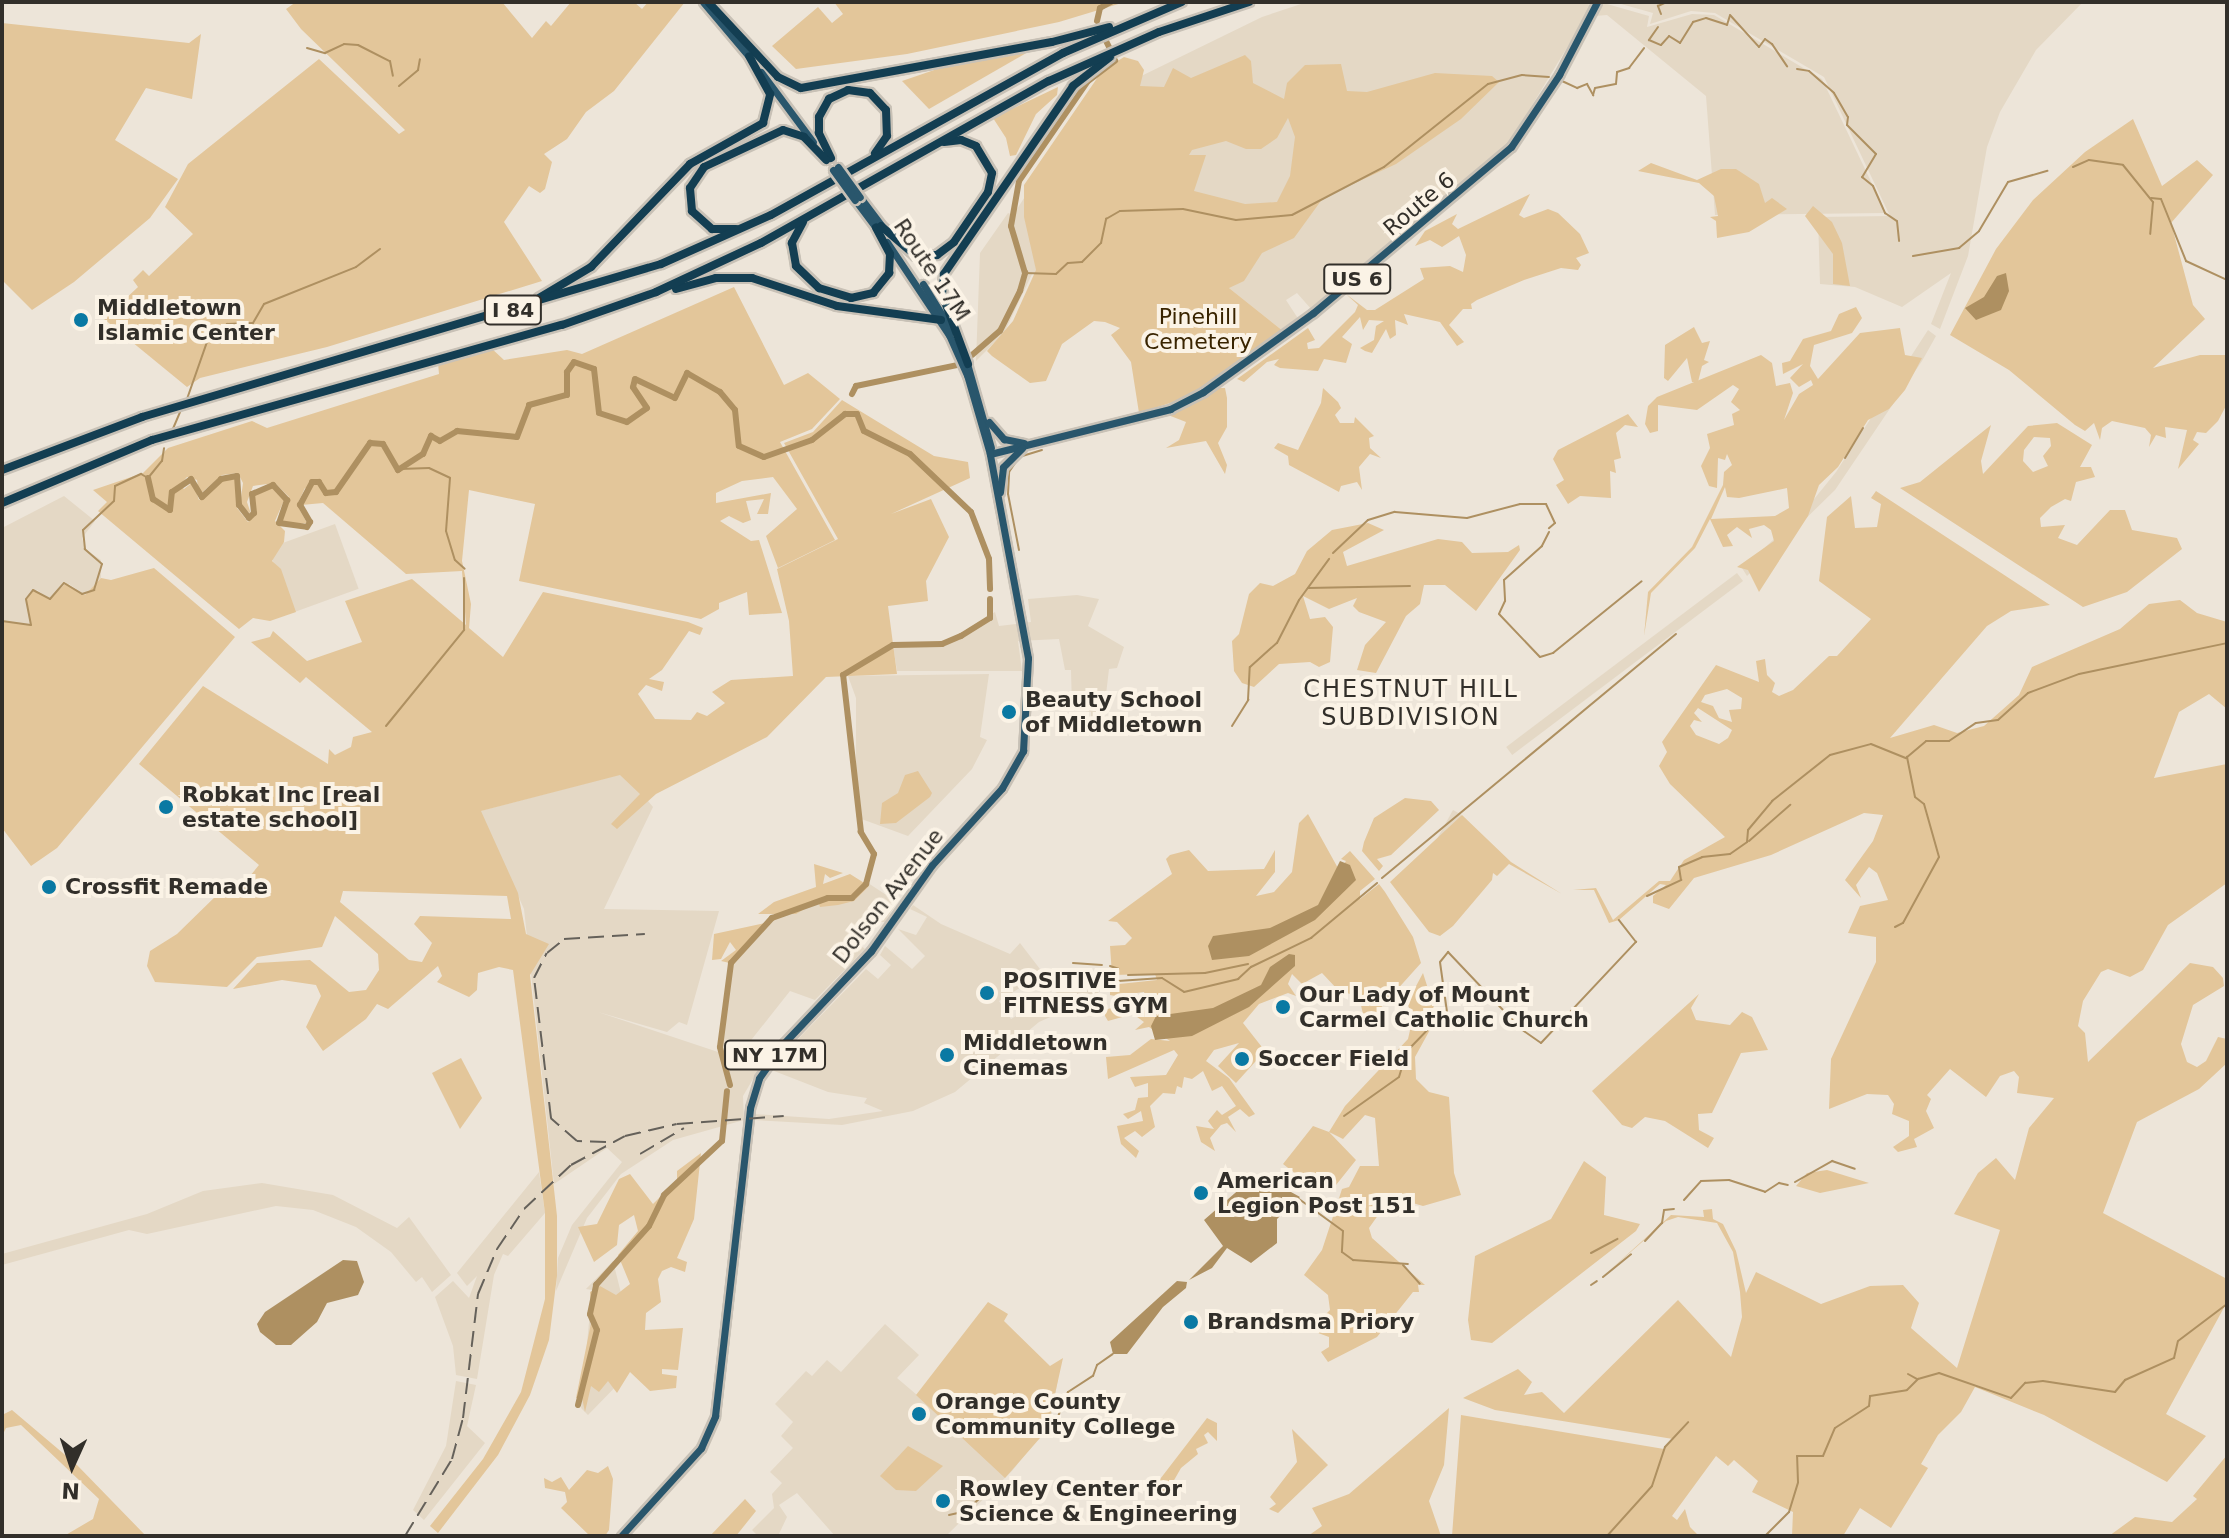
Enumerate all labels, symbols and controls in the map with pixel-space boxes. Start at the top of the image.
street label: Route 6 [1378,167,1460,241]
street label: Route 17M [888,214,976,326]
road number: US 6 [1323,263,1391,295]
place label: Middletown Islamic Center [97,294,275,346]
road number: I 84 [483,294,543,326]
park label: Pinehill Cemetery [1144,303,1252,354]
marker: Middletown Islamic Center [72,311,90,329]
district label: CHESTNUT HILL SUBDIVISION [1303,676,1519,732]
place label: Beauty School of Middletown [1025,686,1202,738]
marker: Beauty School of Middletown [1000,703,1018,721]
place label: Robkat Inc [real estate school] [182,781,380,832]
marker: Robkat Inc [real estate school] [157,798,175,816]
street label: Dolson Avenue [827,823,949,969]
place label: Crossfit Remade [65,874,268,900]
marker: Crossfit Remade [40,878,58,896]
place label: POSITIVE FITNESS GYM [1003,967,1168,1018]
place label: Our Lady of Mount Carmel Catholic Church [1299,981,1589,1032]
marker: POSITIVE FITNESS GYM [978,984,996,1002]
marker: Our Lady of Mount Carmel Catholic Church [1274,998,1292,1016]
place label: Middletown Cinemas [963,1029,1108,1080]
road number: NY 17M [723,1039,827,1071]
marker: Middletown Cinemas [938,1046,956,1064]
place label: Soccer Field [1258,1046,1409,1072]
marker: Soccer Field [1233,1050,1251,1068]
place label: American Legion Post 151 [1217,1167,1416,1218]
marker: American Legion Post 151 [1192,1184,1210,1202]
place label: Brandsma Priory [1207,1309,1414,1335]
marker: Brandsma Priory [1182,1313,1200,1331]
place label: Orange County Community College [935,1388,1175,1440]
marker: Orange County Community College [910,1405,928,1423]
north arrow [32,1426,112,1506]
place label: Rowley Center for Science & Engineering [959,1475,1238,1526]
text: N [61,1478,81,1503]
marker: Rowley Center for Science & Engineering [934,1492,952,1510]

